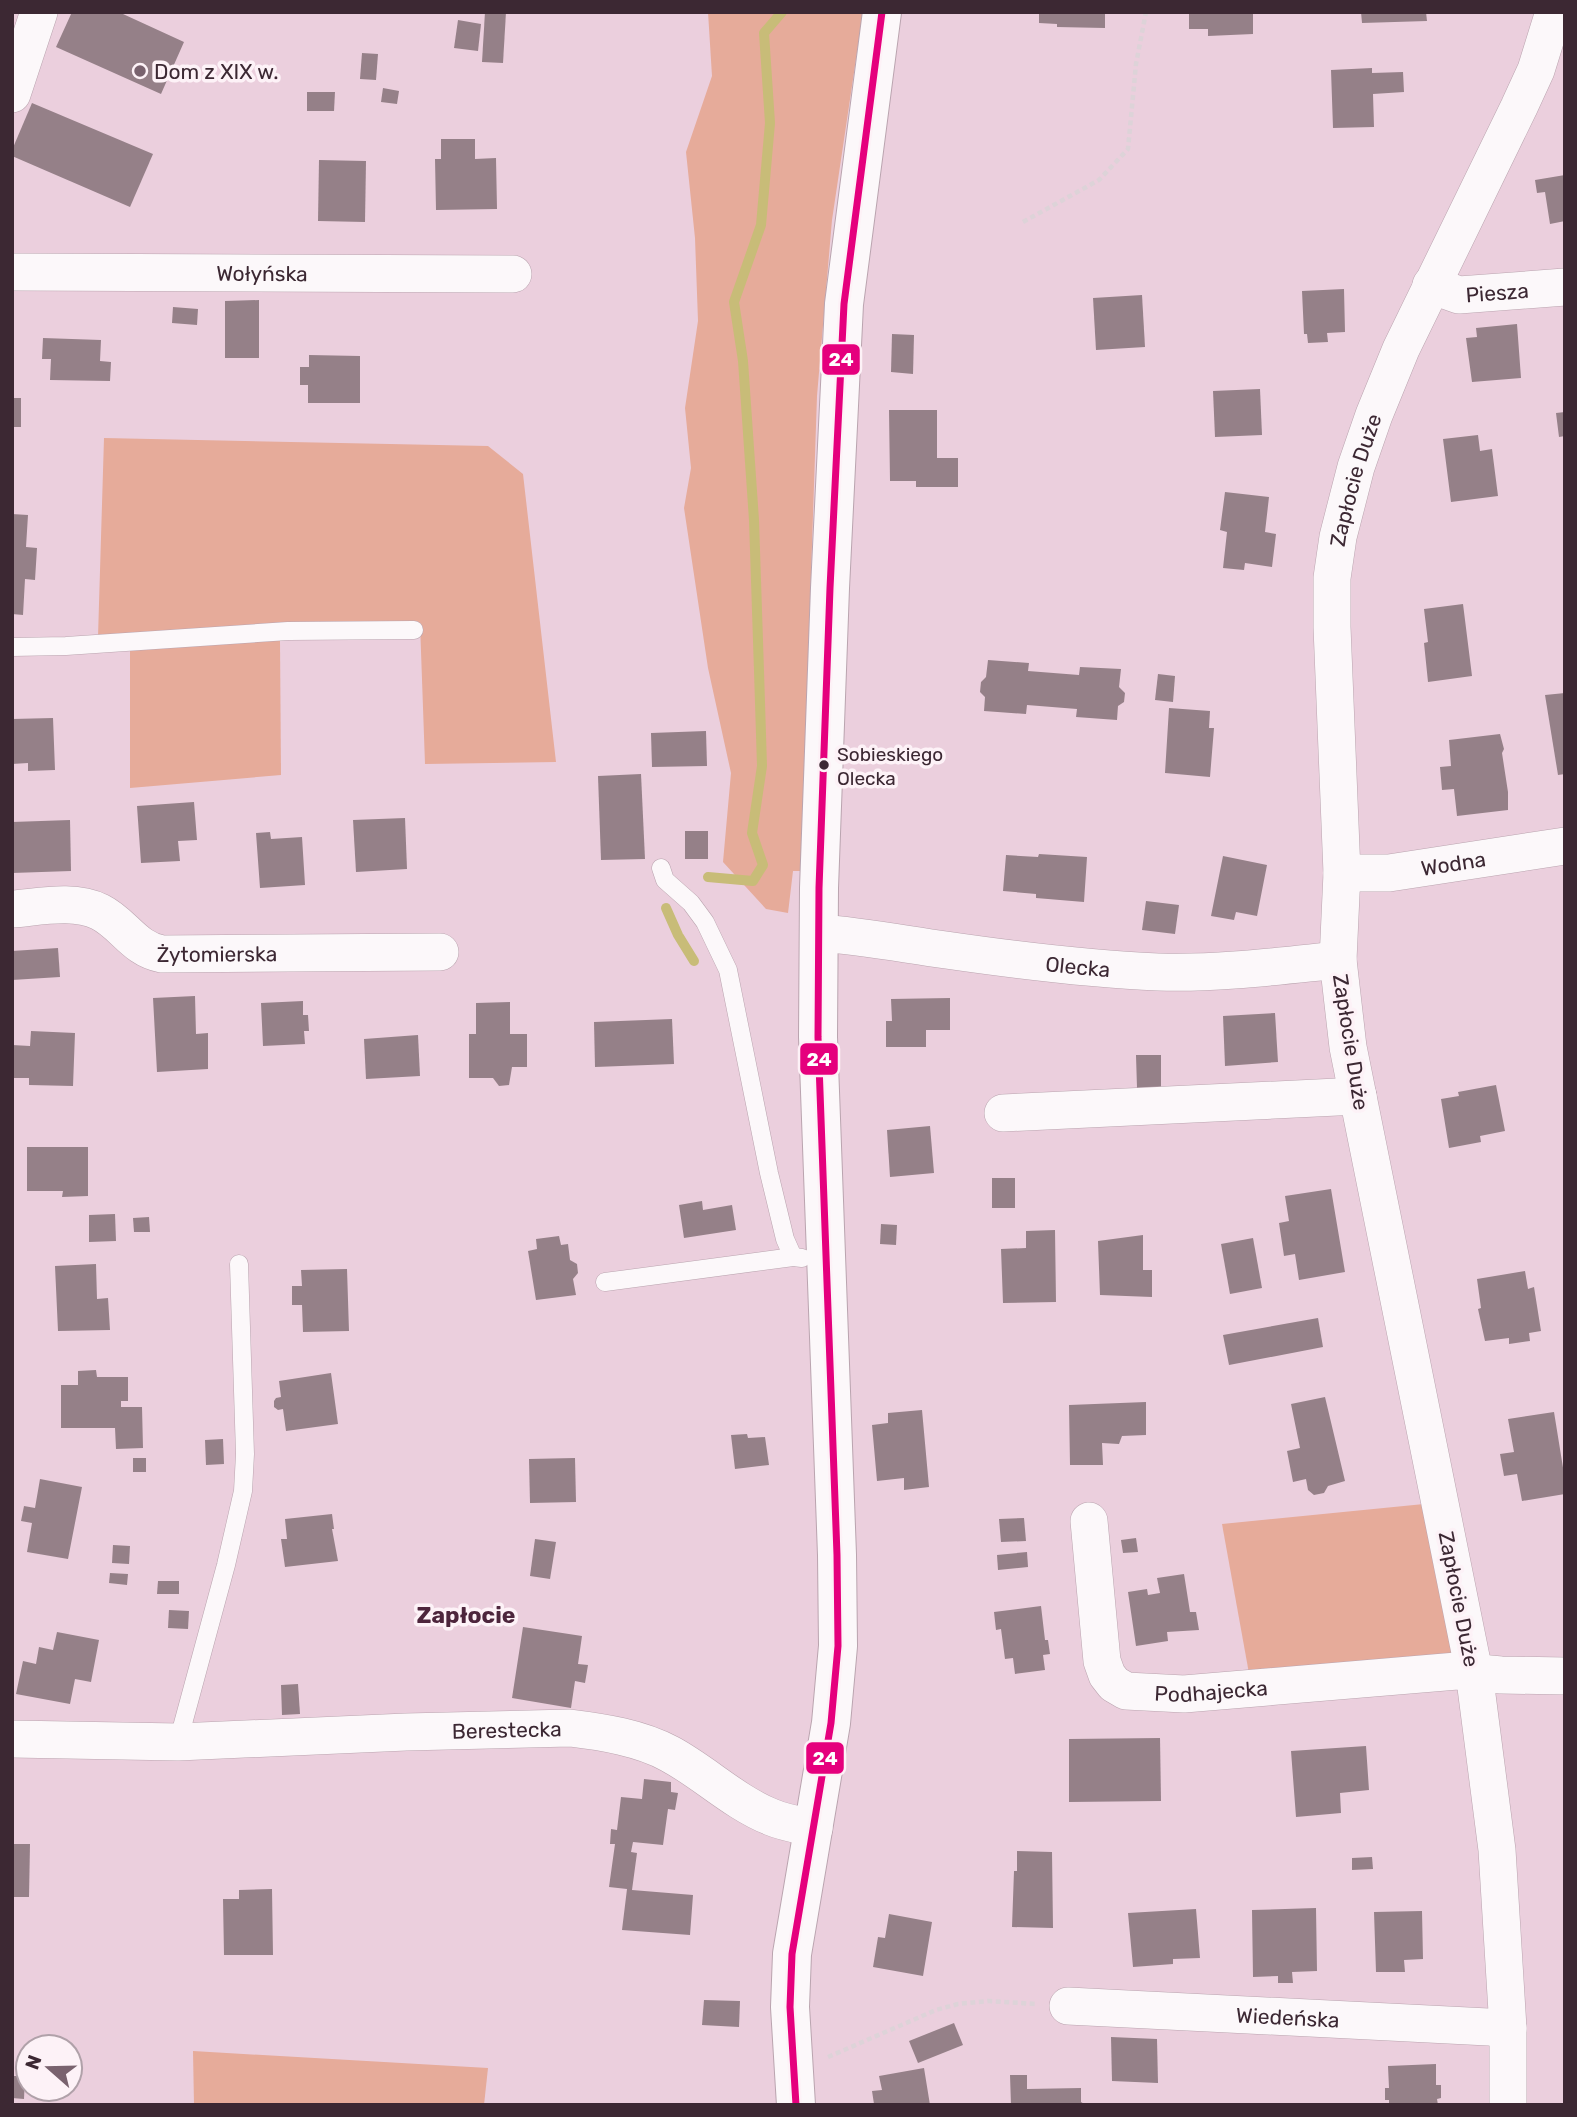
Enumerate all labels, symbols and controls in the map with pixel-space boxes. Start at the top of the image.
place label: Dom z XIX w. [154,59,278,84]
marker: Dom z XIX w. [132,63,148,79]
street label: Wołyńska [216,260,308,286]
street label: Piesza [1465,277,1530,307]
line badge: 24 [821,343,861,376]
text: 24 [828,348,854,371]
street label: Zapłocie Duże [1324,410,1386,548]
place label: Sobieskiego Olecka [837,743,943,790]
marker: Sobieskiego Olecka [817,758,831,772]
street label: Wodna [1419,846,1487,880]
street label: Żytomierska [157,941,277,967]
street label: Olecka [1044,951,1111,982]
street label: Zapłocie Duże [1328,972,1374,1112]
line badge: 24 [799,1042,839,1076]
text: 24 [806,1048,832,1071]
street label: Zapłocie Duże [1434,1529,1484,1669]
district label: Zapłocie [417,1601,515,1629]
street label: Podhajecka [1154,1675,1269,1707]
street label: Berestecka [452,1716,562,1743]
line badge: 24 [805,1741,845,1775]
text: 24 [812,1747,838,1770]
street label: Wiedeńska [1235,2002,1340,2032]
north arrow [14,2033,84,2103]
text: N [20,2052,47,2073]

